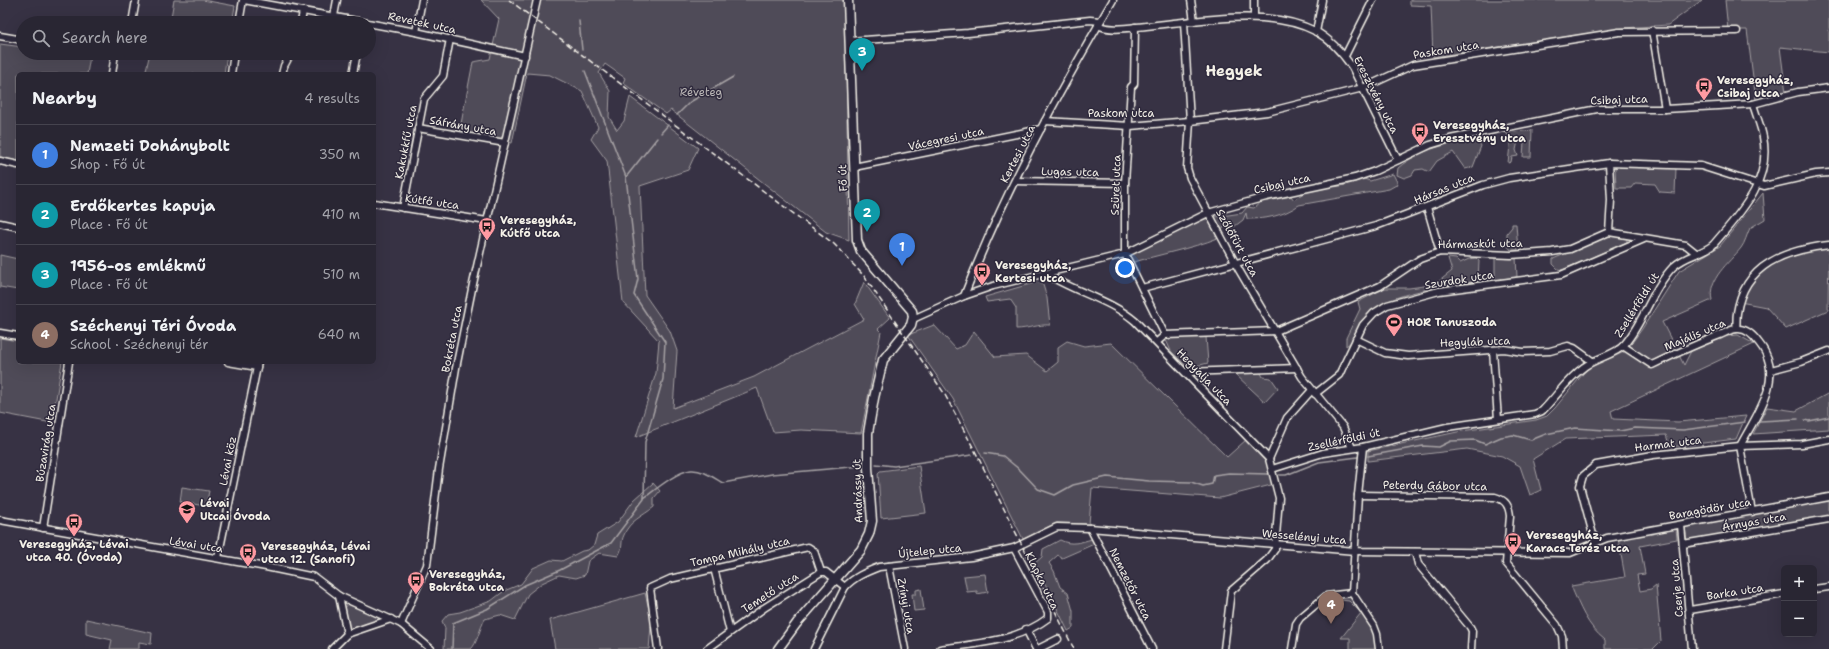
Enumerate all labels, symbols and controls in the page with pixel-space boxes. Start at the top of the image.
street label: Revetek utca [387,9,457,38]
search box [16,16,376,60]
icon: search [30,27,52,49]
text: Search here [62,28,148,48]
street label: Paskom utca [1412,37,1480,63]
pin: 3 [849,38,875,71]
street label: Eresztvény utca [1350,54,1402,136]
district label: Hegyek [1205,61,1263,81]
place label: Veresegyház, Csibaj utca [1717,73,1793,101]
bus stop icon: Veresegyház, Csibaj utca [1694,76,1714,101]
park label: Réveteg [680,85,722,100]
text: Nearby [32,87,97,109]
text: 4 results [304,90,360,107]
street label: Csibaj utca [1590,91,1648,108]
street label: Kakukkfű utca [391,104,421,180]
street label: Paskom utca [1088,106,1154,121]
street label: Sáfrány utca [428,113,498,139]
place label: Veresegyház, Eresztvény utca [1433,118,1526,146]
bus stop icon: Veresegyház, Eresztvény utca [1410,121,1430,146]
street label: Kertesi utca [997,122,1039,186]
street label: Vácegresi utca [907,124,985,154]
text: Nemzeti Dohánybolt [70,136,230,156]
text: 1 [42,146,48,163]
text: 350 m [319,146,360,163]
street label: Szüret utca [1107,154,1125,216]
text: Shop · Fő út [70,156,145,173]
street label: Fő út [835,164,851,192]
street label: Lugas utca [1041,164,1099,180]
street label: Csibaj utca [1252,170,1312,198]
street label: Hársas utca [1412,170,1476,208]
street label: Kútfő utca [404,191,460,213]
text: Erdőkertes kapuja [70,196,215,216]
pin: 2 [854,199,880,232]
text: 2 [40,206,50,223]
text: 410 m [322,206,360,223]
street label: Szőlőfürt utca [1212,207,1262,280]
place label: Veresegyház, Kútfő utca [500,213,576,241]
text: Place · Fő út [70,216,148,233]
bus stop icon: Veresegyház, Kútfő utca [477,216,497,241]
pin: 1 [889,233,915,266]
street label: Hármaskút utca [1437,236,1523,252]
text: 1956-os emlékmű [70,256,206,276]
place label: Veresegyház, Kertesi utca [995,258,1071,286]
your location [1115,258,1135,278]
bus stop icon: Veresegyház, Kertesi utca [972,261,992,286]
text: 3 [40,266,50,283]
text: 510 m [323,266,360,283]
street label: Szurdok utca [1423,267,1495,293]
street label: Zsellérföldi út [1611,270,1663,340]
text: Place · Fő út [70,276,148,293]
street label: Bokréta utca [438,304,466,374]
sports icon: HOR Tanuszoda [1384,312,1404,337]
place label: HOR Tanuszoda [1407,315,1497,330]
street label: Majális utca [1662,315,1728,355]
text: Széchenyi Téri Óvoda [70,316,236,336]
text: 4 [40,326,50,343]
text: 640 m [318,326,360,343]
street label: Hegyláb utca [1440,333,1511,351]
text: School · Széchenyi tér [70,336,208,353]
street label: Hegyalja utca [1173,345,1235,409]
street label: Búzavirág utca [32,403,60,483]
street label: Zsellérföldi út [1306,425,1382,455]
street label: Harmat utca [1634,432,1702,456]
street label: Lévai köz [216,435,240,487]
street label: Andrássy út [849,458,867,523]
street label: Peterdy Gábor utca [1383,478,1487,494]
street label: Baragödör utca [1668,494,1752,524]
place label: Lévai Utcai Óvoda [200,496,271,524]
school or university icon: Lévai Utcai Óvoda [177,499,197,524]
street label: Árnyas utca [1721,508,1787,535]
bus stop icon: Veresegyház, Lévai utca 40. (Óvoda) [64,512,84,537]
street label: Wesselényi utca [1261,526,1347,548]
place label: Veresegyház, Karacs Teréz utca [1526,528,1630,556]
bus stop icon: Veresegyház, Karacs Teréz utca [1503,531,1523,556]
street label: Lévai utca [168,533,224,557]
street label: Tompa Mihály utca [689,533,791,571]
place label: Veresegyház, Lévai utca 40. (Óvoda) [19,537,129,565]
place label: Veresegyház, Lévai utca 12. (Sanofi) [261,539,370,567]
street label: Újtelep utca [898,539,962,562]
bus stop icon: Veresegyház, Lévai utca 12. (Sanofi) [238,542,258,567]
street label: Nemzetőr utca [1105,545,1155,623]
street label: Klapka utca [1022,550,1063,613]
street label: Cserje utca [1667,558,1687,618]
map controls [1781,565,1817,637]
button: + [1781,565,1817,601]
place label: Veresegyház, Bokréta utca [429,567,505,595]
street label: Temető utca [739,569,801,617]
bus stop icon: Veresegyház, Bokréta utca [406,570,426,595]
street label: Zrínyi utca [894,577,918,635]
street label: Barka utca [1705,580,1765,604]
pin: 4 [1318,591,1344,624]
button: − [1781,601,1817,637]

